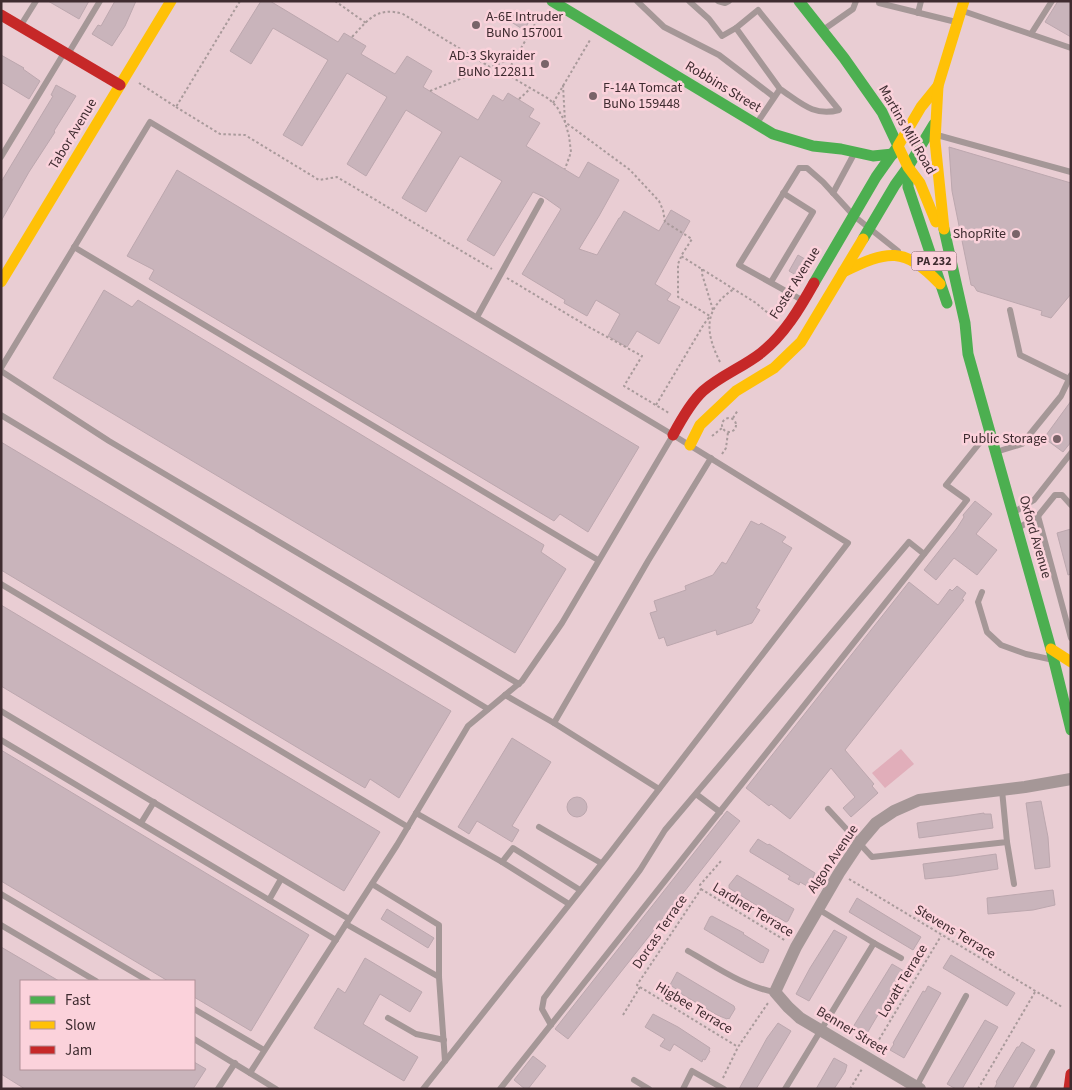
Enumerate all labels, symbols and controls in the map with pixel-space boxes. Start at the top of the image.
place label: A-6E Intruder BuNo 157001 [486,7,563,43]
marker: A-6E Intruder BuNo 157001 [470,19,482,31]
place label: AD-3 Skyraider BuNo 122811 [449,46,535,82]
street label: Robbins Street [681,56,765,118]
marker: AD-3 Skyraider BuNo 122811 [539,58,551,70]
place label: F-14A Tomcat BuNo 159448 [603,78,682,114]
street label: Martins Mill Road [873,82,941,178]
marker: F-14A Tomcat BuNo 159448 [587,90,599,102]
street label: Tabor Avenue [44,95,102,173]
place label: ShopRite [953,224,1006,244]
marker: ShopRite [1010,228,1022,240]
street label: Foster Avenue [765,243,825,323]
road number: PA 232 [912,252,956,270]
place label: Public Storage [963,429,1047,449]
marker: Public Storage [1051,433,1063,445]
street label: Oxford Avenue [1014,493,1056,581]
street label: Algon Avenue [803,821,863,897]
street label: Lardner Terrace [709,878,797,942]
street label: Dorcas Terrace [628,891,692,973]
street label: Stevens Terrace [911,900,999,964]
street label: Lovatt Terrace [873,941,933,1021]
street label: Higbee Terrace [652,977,737,1039]
legend [20,980,195,1070]
text: Fast [65,990,91,1011]
street label: Benner Street [812,1002,892,1060]
text: Slow [65,1015,96,1036]
text: Jam [65,1040,92,1061]

